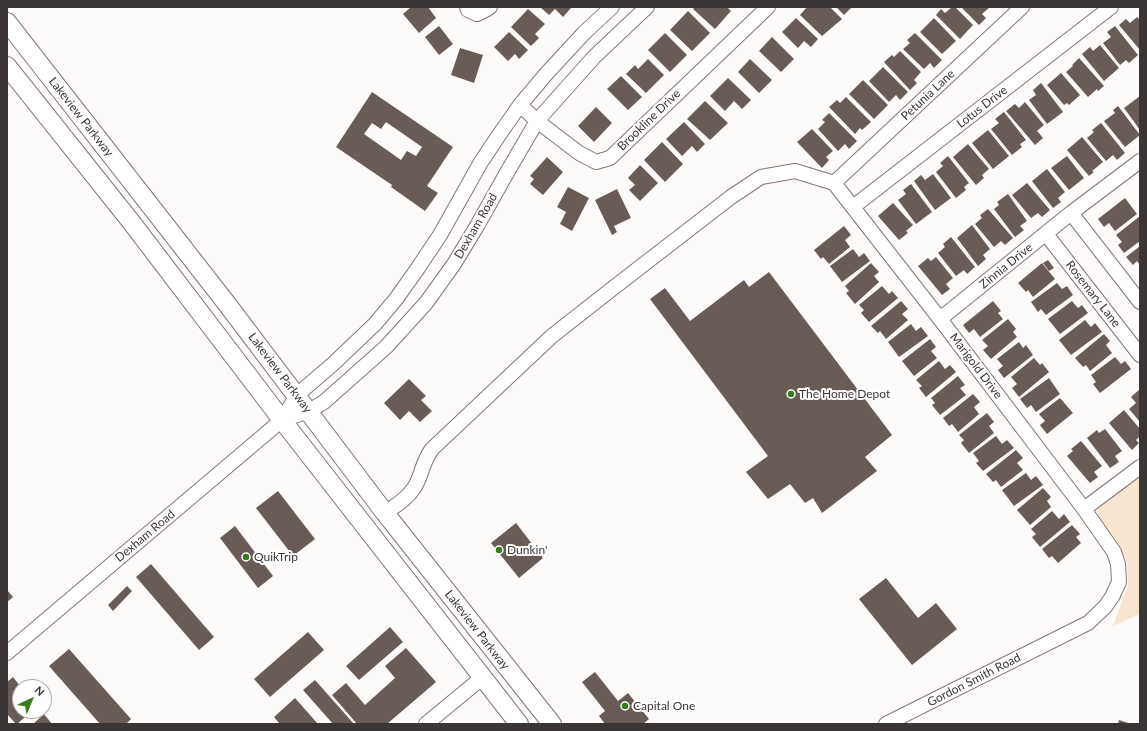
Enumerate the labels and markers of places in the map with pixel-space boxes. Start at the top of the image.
place label: The Home Depot [799,387,890,401]
marker: The Home Depot [786,389,796,399]
place label: Dunkin' [507,543,547,557]
marker: Dunkin' [494,545,504,555]
place label: QuikTrip [254,550,298,564]
marker: QuikTrip [241,552,251,562]
place label: Capital One [633,699,695,713]
marker: Capital One [620,701,630,711]

